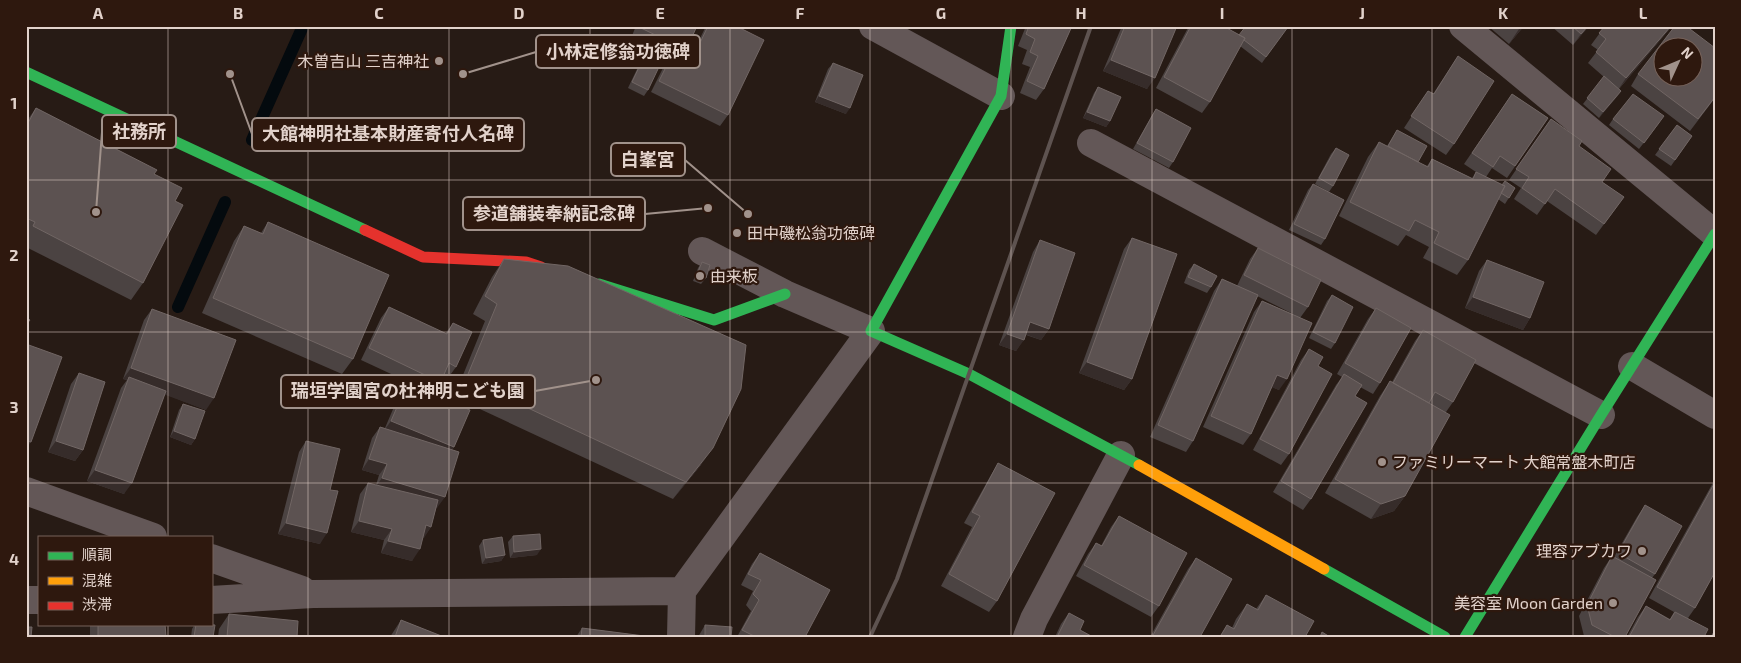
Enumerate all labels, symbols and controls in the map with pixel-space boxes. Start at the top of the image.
text: A [93,3,104,22]
text: B [233,3,243,22]
text: C [374,3,384,22]
text: D [514,3,525,22]
text: E [655,3,665,22]
text: F [796,3,805,22]
text: G [936,3,946,22]
text: H [1075,3,1087,22]
text: I [1220,3,1224,22]
text: J [1359,3,1365,22]
text: K [1498,3,1509,22]
text: L [1639,3,1648,22]
callout: 小林定修翁功徳碑 [536,35,700,68]
north arrow [1654,38,1704,88]
text: 小林定修翁功徳碑 [546,40,690,62]
text: N [1678,43,1697,62]
place label: 木曽吉山 三吉神社 [297,51,429,70]
marker: 木曽吉山 三吉神社 [433,55,445,67]
text: 1 [11,93,17,112]
callout: 社務所 [102,115,176,148]
callout: 大館神明社基本財産寄付人名碑 [252,118,524,151]
text: 社務所 [112,120,166,142]
text: 大館神明社基本財産寄付人名碑 [262,122,514,144]
callout: 白峯宮 [611,143,685,176]
text: 白峯宮 [621,148,675,170]
callout: 参道舗装奉納記念碑 [463,197,645,230]
text: 参道舗装奉納記念碑 [473,202,635,224]
place label: 田中磯松翁功徳碑 [747,223,875,242]
marker: 田中磯松翁功徳碑 [731,227,743,239]
text: 2 [9,245,19,264]
place label: 由来板 [710,266,758,285]
marker: 由来板 [694,270,706,282]
callout: 瑞垣学園宮の杜神明こども園 [281,375,535,408]
text: 瑞垣学園宮の杜神明こども園 [291,379,525,401]
text: 3 [9,397,19,416]
place label: ファミリーマート 大館常盤木町店 [1392,452,1636,471]
marker: ファミリーマート 大館常盤木町店 [1376,456,1388,468]
legend [38,536,212,626]
place label: 理容アブカワ [1536,541,1632,560]
text: 順調 [82,545,112,563]
marker: 理容アブカワ [1636,545,1648,557]
text: 4 [9,549,19,568]
text: 混雑 [82,571,112,589]
place label: 美容室 Moon Garden [1454,593,1603,612]
text: 渋滞 [82,595,112,613]
marker: 美容室 Moon Garden [1607,597,1619,609]

